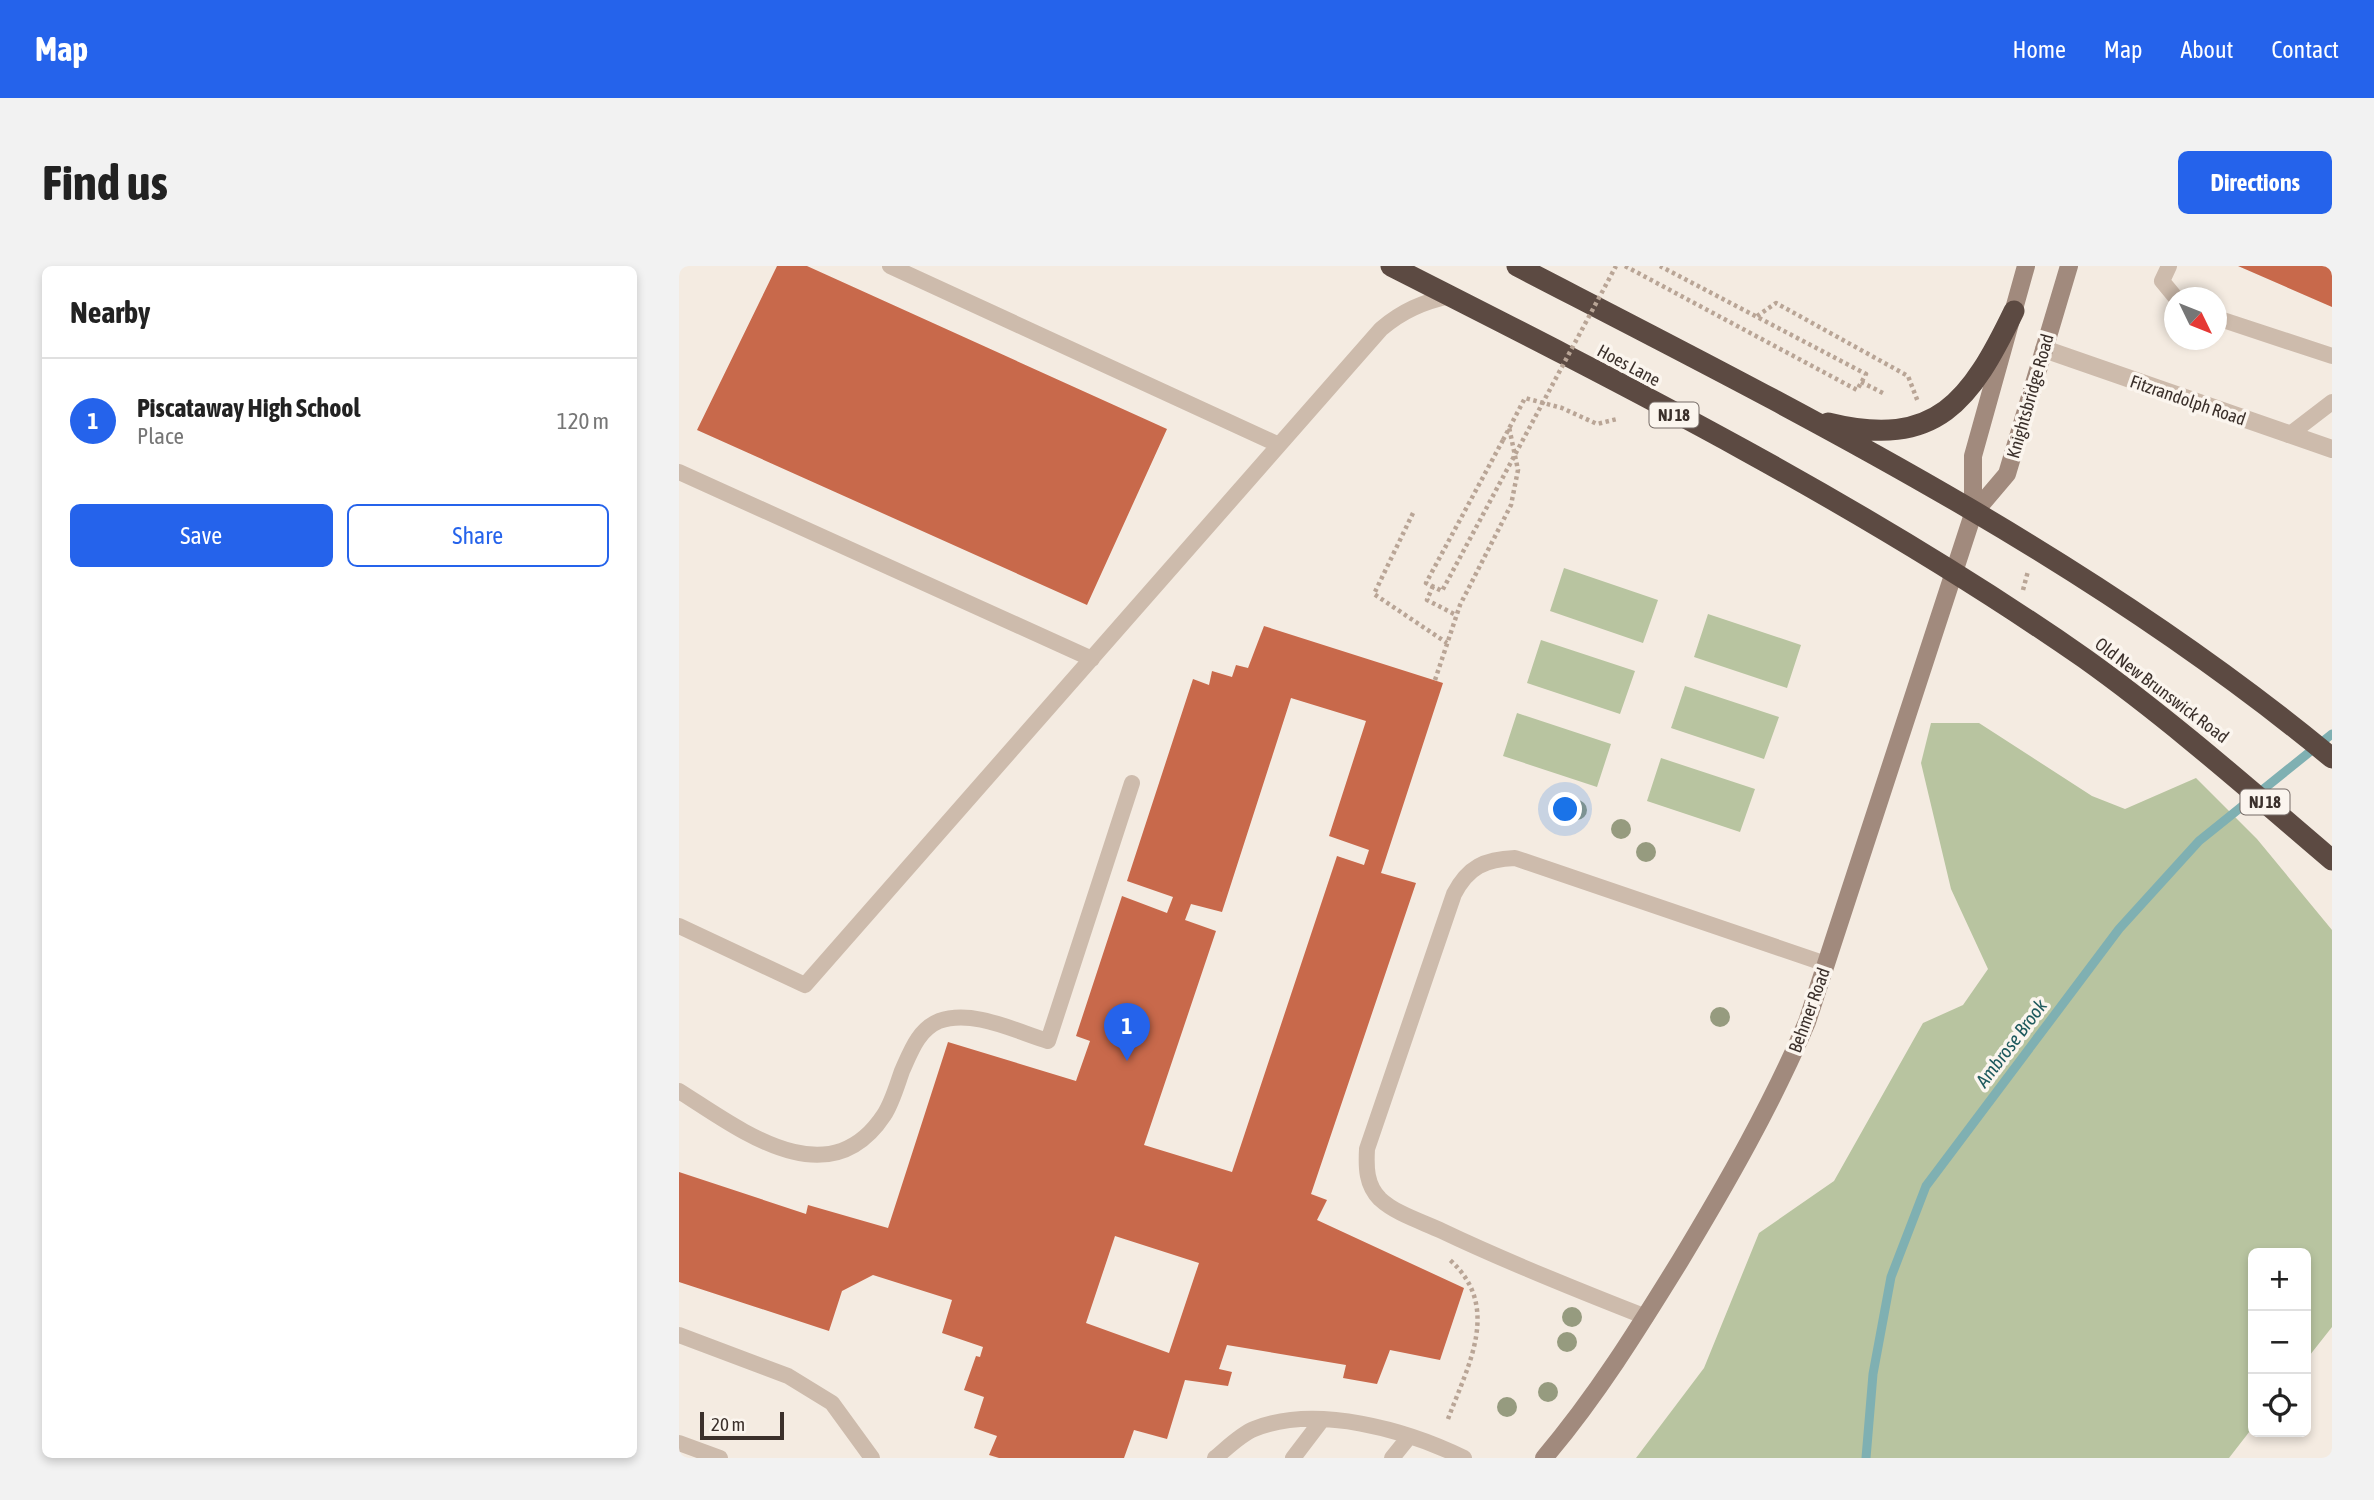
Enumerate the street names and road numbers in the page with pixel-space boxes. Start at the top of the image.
street label: Knightsbridge Road [2002,331,2058,461]
street label: Hoes Lane [1594,340,1664,390]
street label: Fitzrandolph Road [2127,370,2249,430]
road number: NJ 18 [1649,402,1699,428]
street label: Old New Brunswick Road [2091,633,2233,747]
road number: NJ 18 [2241,790,2289,814]
street label: Behmer Road [1784,965,1834,1055]

